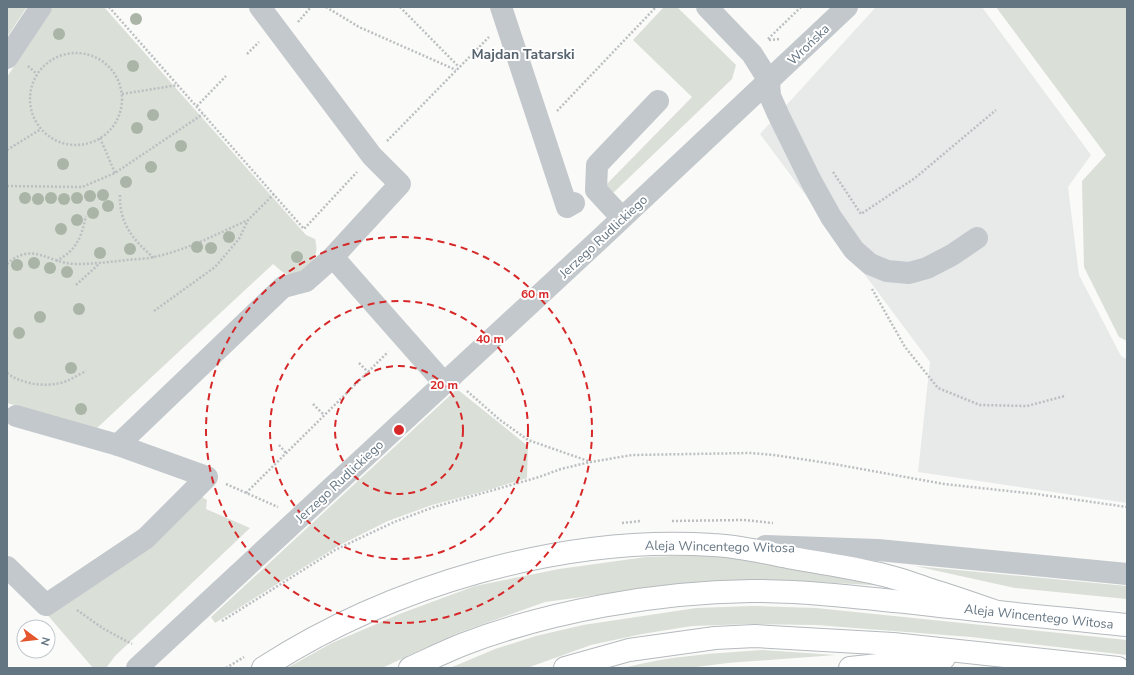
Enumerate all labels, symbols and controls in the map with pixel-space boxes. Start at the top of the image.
street label: Wrońska [784,20,834,69]
district label: Majdan Tatarski [471,45,575,64]
street label: Jerzego Rudlickiego [555,191,652,283]
text: 60 m [521,286,549,302]
text: 40 m [476,331,504,347]
text: 20 m [430,377,458,393]
centre of rings [392,423,406,437]
street label: Jerzego Rudlickiego [291,436,388,528]
street label: Aleja Wincentego Witosa [645,537,795,557]
street label: Aleja Wincentego Witosa [963,600,1115,634]
north arrow [16,619,56,659]
text: N [37,636,53,647]

